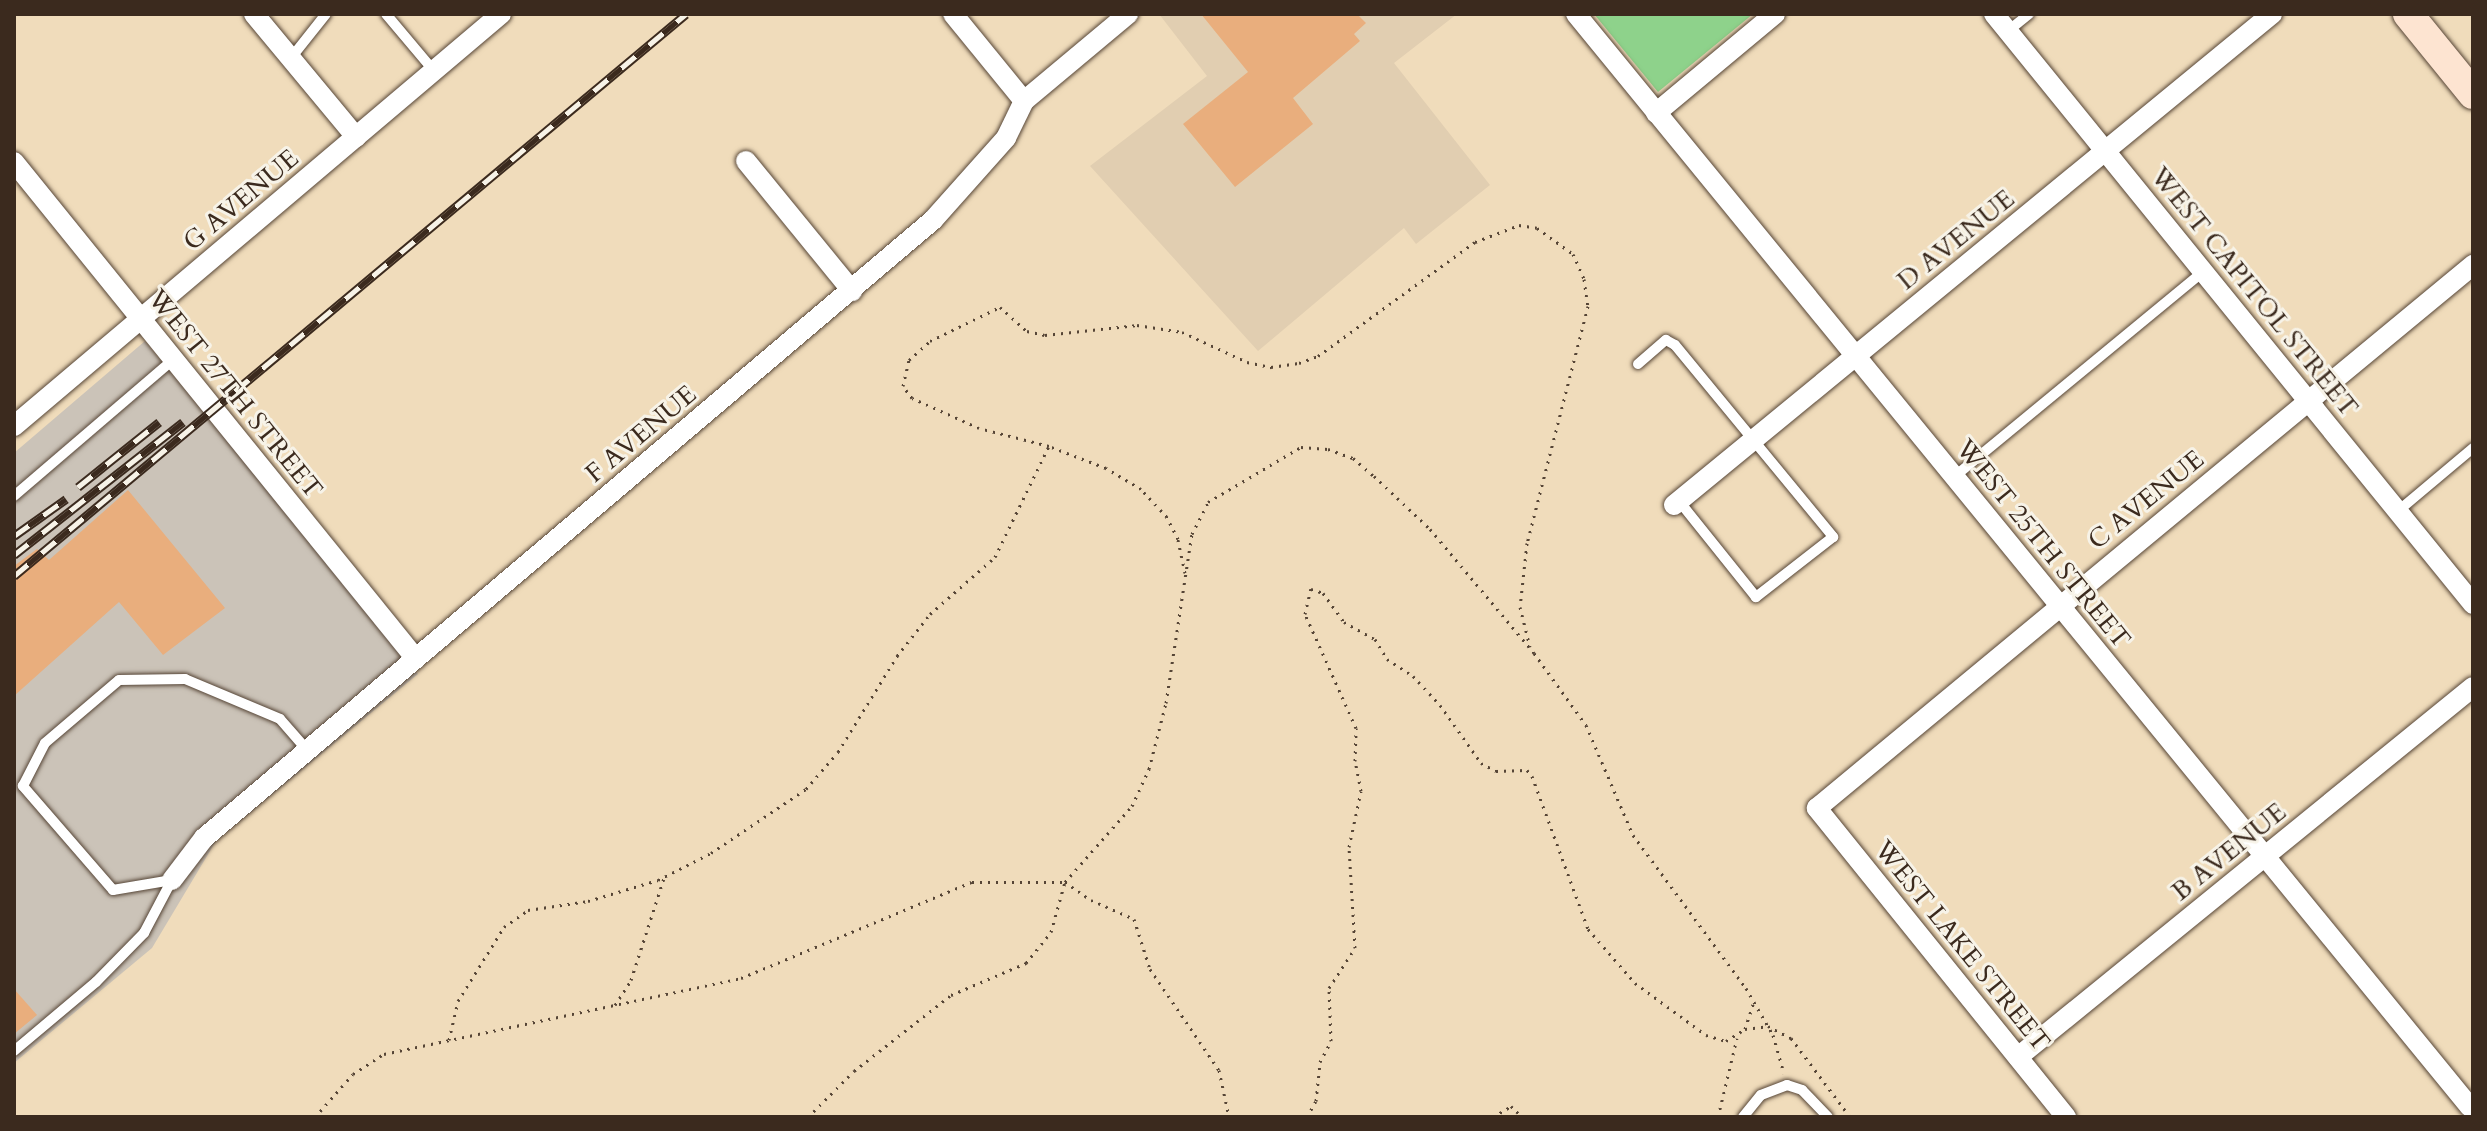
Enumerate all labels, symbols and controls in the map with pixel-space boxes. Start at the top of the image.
street label: G AVENUE [177,143,305,257]
street label: WEST CAPITOL STREET [2144,161,2364,423]
street label: D AVENUE [1891,183,2021,297]
street label: WEST 27TH STREET [141,283,329,505]
street label: F AVENUE [579,379,703,489]
street label: WEST 25TH STREET [1949,433,2137,655]
street label: C AVENUE [2082,444,2210,556]
street label: B AVENUE [2166,797,2292,907]
street label: WEST LAKE STREET [1868,834,2056,1058]

